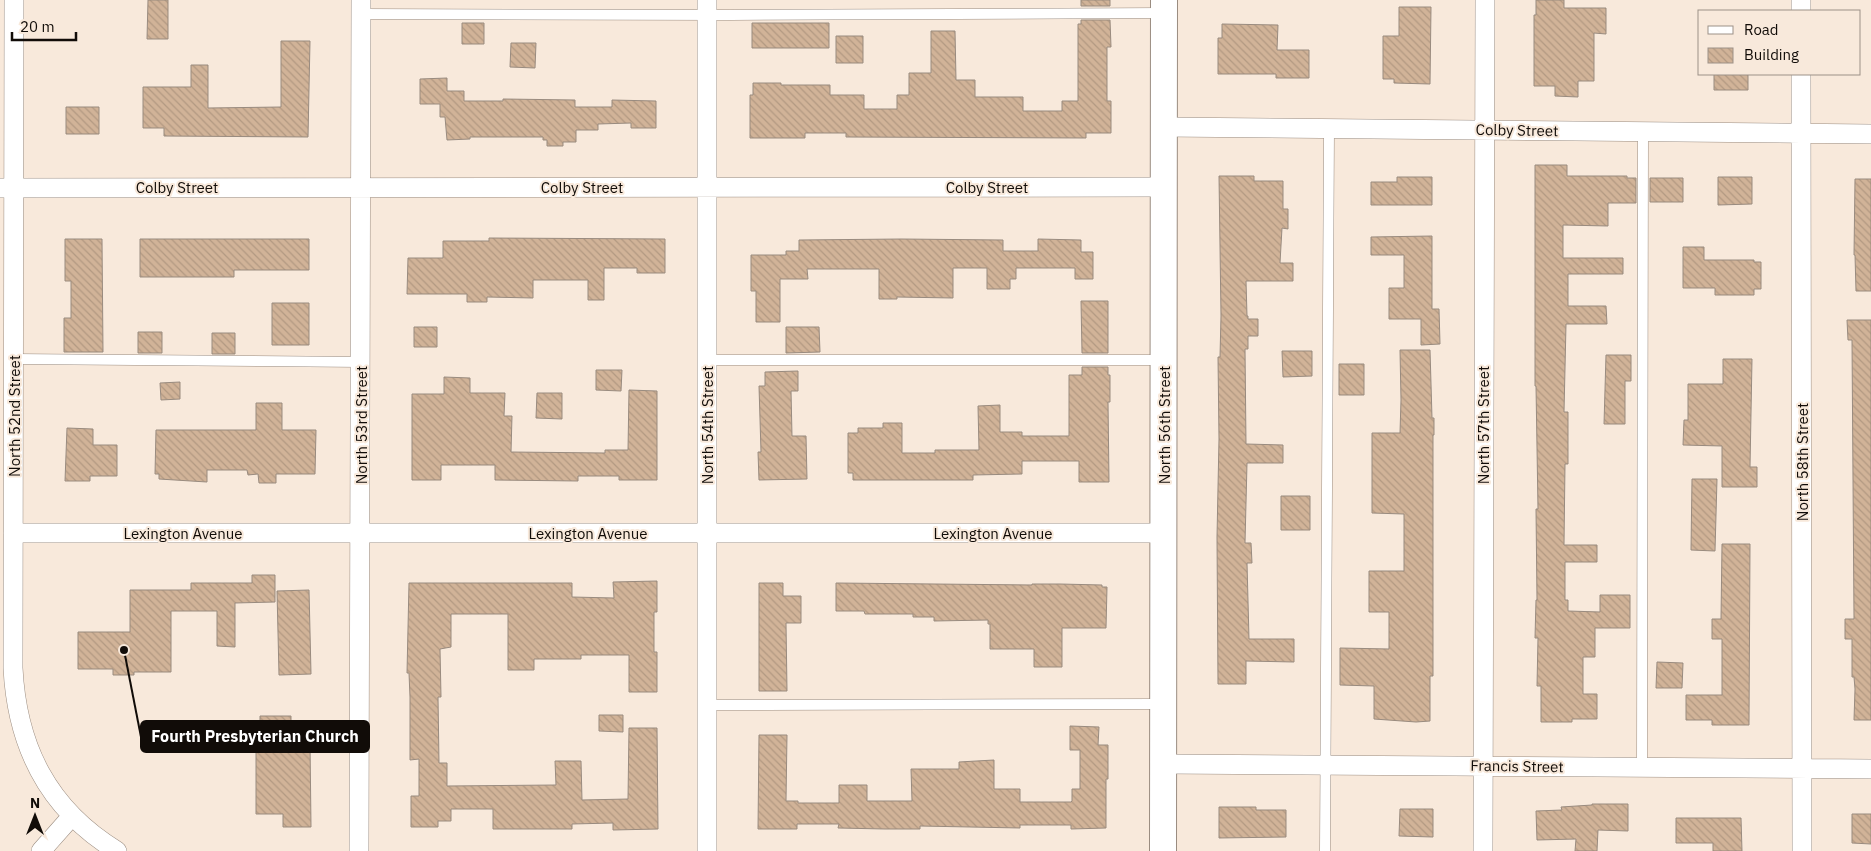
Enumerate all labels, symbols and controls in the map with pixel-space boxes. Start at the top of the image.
scale bar [12,10,76,42]
legend [1698,10,1861,75]
text: 20 m [20,17,55,36]
text: Road [1744,20,1779,39]
text: Building [1744,45,1799,64]
street label: Colby Street [1476,120,1558,140]
street label: Colby Street [136,178,218,197]
street label: Colby Street [541,178,623,197]
street label: Colby Street [946,178,1028,197]
street label: North 52nd Street [5,355,24,477]
street label: North 53rd Street [352,366,371,484]
street label: North 54th Street [698,366,717,484]
street label: North 56th Street [1155,366,1174,484]
street label: North 57th Street [1474,366,1493,484]
street label: North 58th Street [1793,403,1812,521]
street label: Lexington Avenue [124,524,242,543]
street label: Lexington Avenue [529,524,647,543]
street label: Lexington Avenue [934,524,1052,543]
callout: Fourth Presbyterian Church [141,721,369,752]
text: Fourth Presbyterian Church [151,726,359,746]
street label: Francis Street [1470,756,1564,776]
north arrow [10,791,60,841]
text: N [30,794,40,812]

